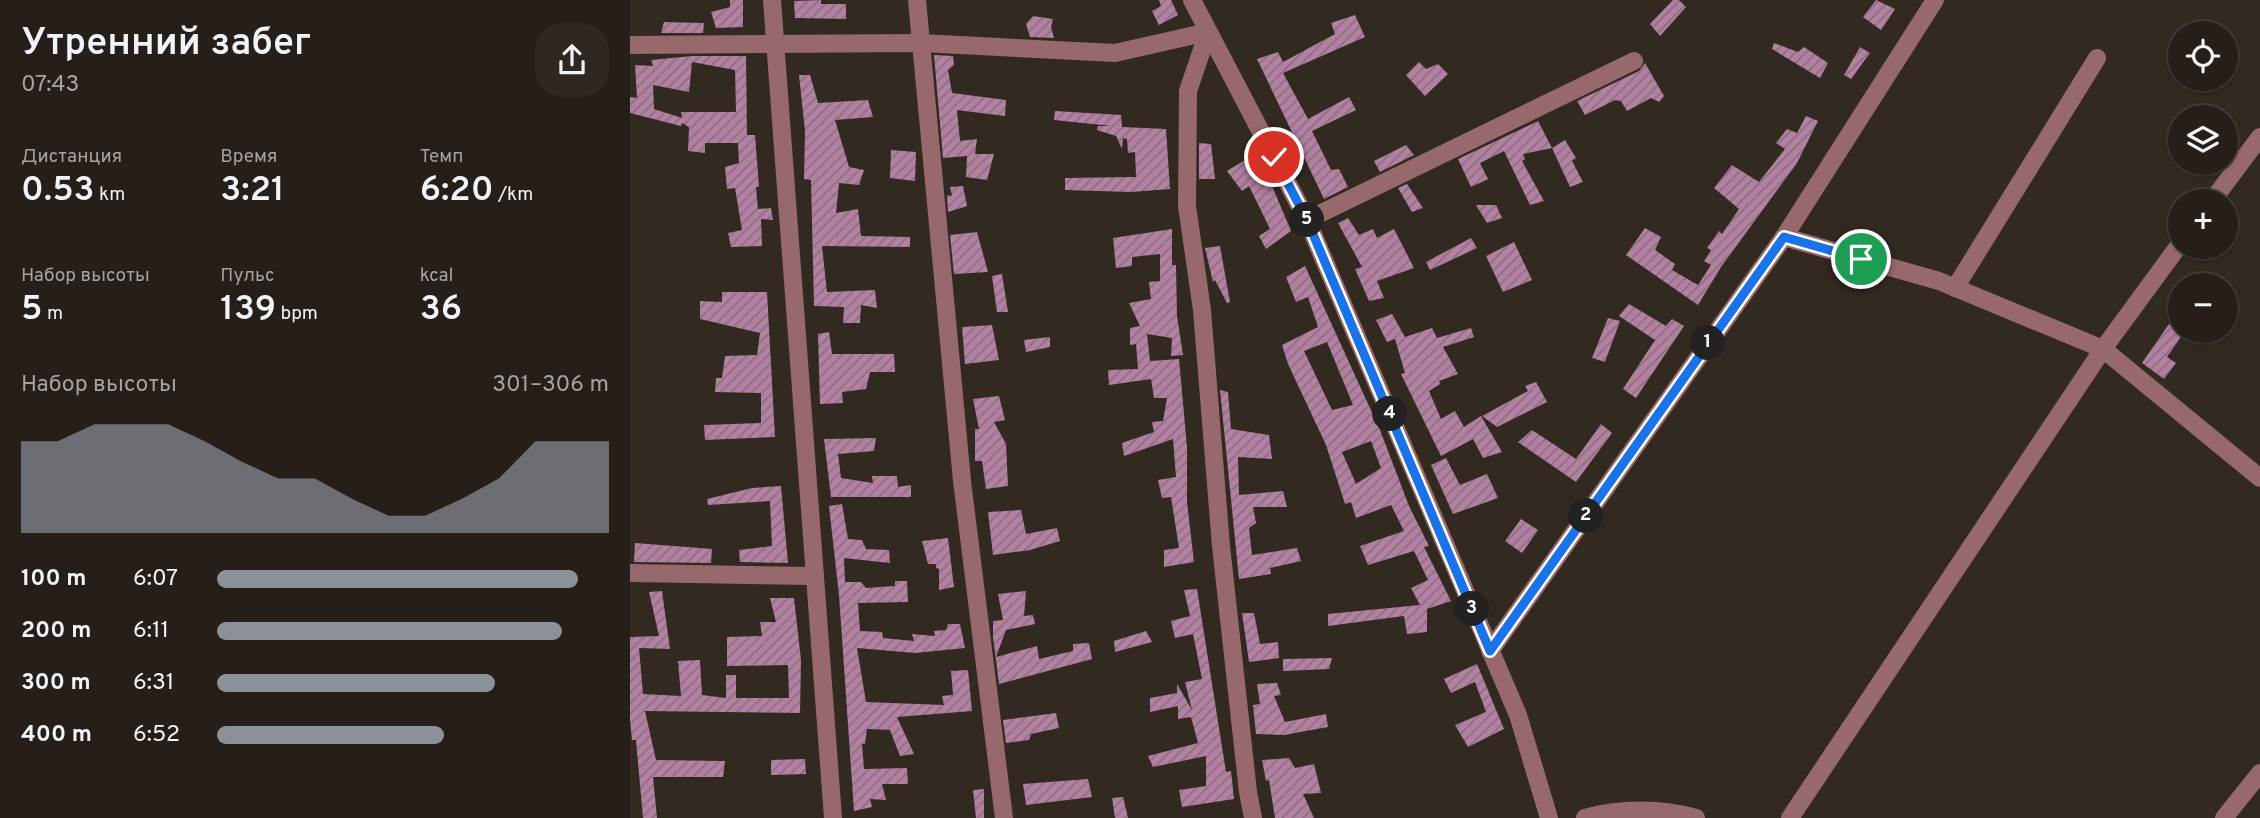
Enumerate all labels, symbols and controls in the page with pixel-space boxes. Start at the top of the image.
text: Утренний забег [21,20,311,69]
map controls [2168,21,2238,343]
button: locate [2168,21,2238,91]
button: share [535,23,609,97]
text: 07:43 [21,71,79,100]
button: layers [2168,105,2238,175]
pin [1244,127,1304,187]
icon: check [1255,138,1293,176]
text: Дистанция [21,145,122,169]
text: Время [220,145,277,169]
text: Темп [420,145,463,169]
text: 0.53 [21,169,95,213]
text: 3:21 [220,169,285,213]
text: 6:20 [420,169,494,213]
text: km [95,183,125,207]
text: /km [494,183,533,207]
button: + [2168,189,2238,259]
pin: 5 [1290,202,1324,238]
text: 5 [1301,207,1312,231]
pin [1831,229,1891,289]
icon: arrive [1842,240,1880,278]
text: Набор высоты [21,264,150,288]
text: Пульс [220,264,274,288]
text: kcal [420,264,453,288]
button: − [2168,273,2238,343]
text: 5 [21,288,43,332]
text: 139 [220,288,276,332]
text: 36 [420,288,462,332]
text: m [43,302,63,326]
text: bpm [276,302,318,326]
pin: 1 [1690,326,1726,360]
text: 1 [1704,330,1711,354]
text: Набор высоты [21,371,177,400]
text: 301–306 m [492,371,609,400]
pin: 4 [1372,396,1408,432]
text: 4 [1383,401,1396,425]
pin: 2 [1569,498,1604,534]
text: 2 [1580,503,1591,527]
text: 100 m [21,565,86,594]
text: 6:07 [133,565,178,594]
pin: 3 [1454,592,1490,626]
text: 3 [1466,596,1477,620]
text: 200 m [21,617,91,646]
text: 6:11 [133,617,169,646]
text: 300 m [21,669,91,698]
text: 6:31 [133,669,174,698]
text: 400 m [21,721,92,750]
text: 6:52 [133,721,180,750]

